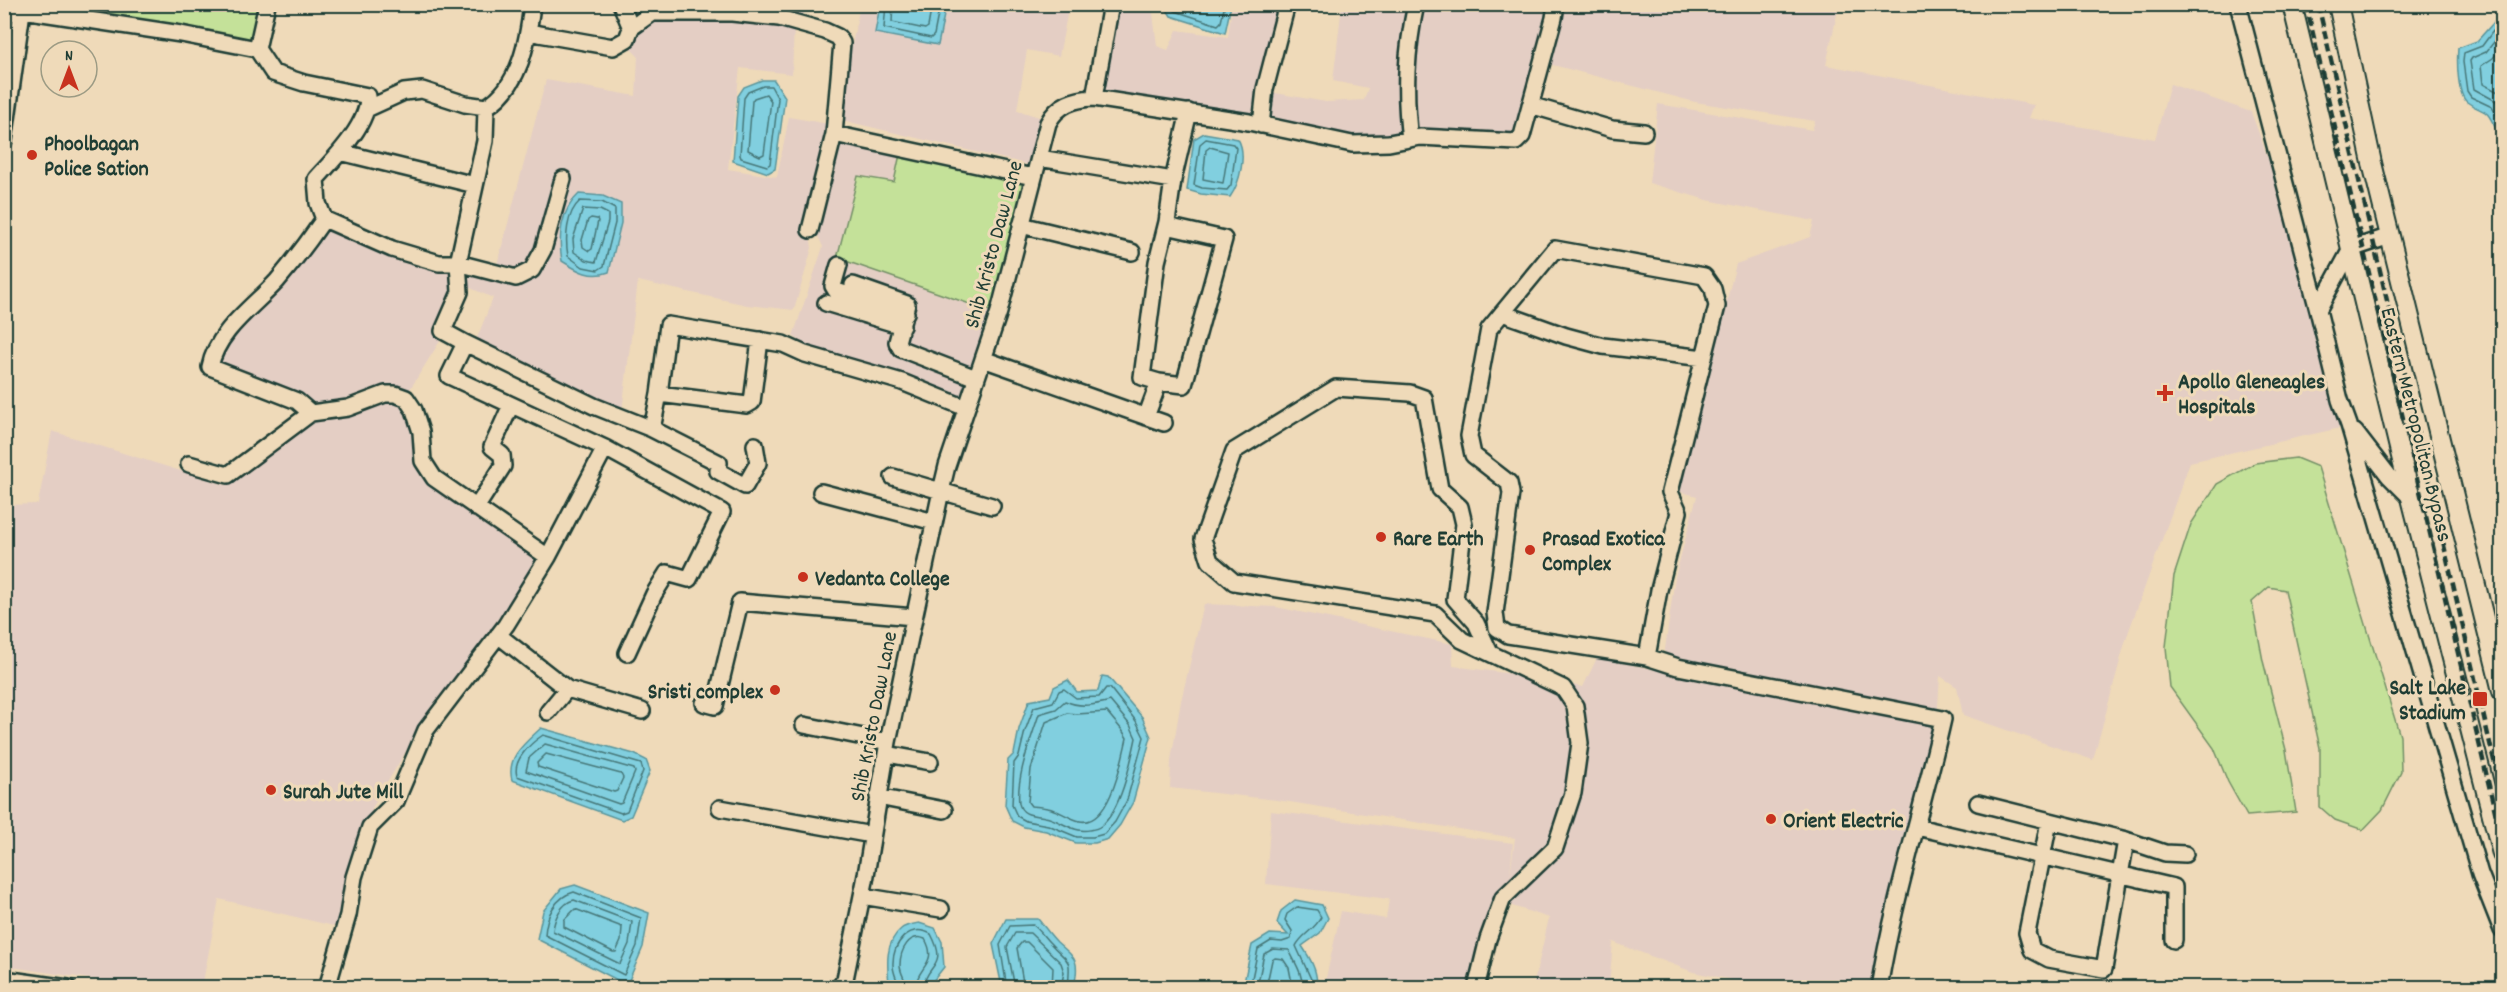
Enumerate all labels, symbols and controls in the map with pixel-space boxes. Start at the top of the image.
north arrow [39,39,99,99]
text: N [65,45,73,68]
place label: Phoolbagan Police Sation [44,130,149,186]
marker: Phoolbagan Police Sation [25,148,39,162]
street label: Shib Kristo Daw Lane [958,157,1033,332]
street label: Eastern Metropolitan Bypass [2370,304,2459,545]
place label: Apollo Gleneagles Hospitals [2178,368,2325,424]
marker: Apollo Gleneagles Hospitals [2156,384,2174,402]
place label: Rare Earth [1393,525,1484,556]
place label: Prasad Exotica Complex [1542,525,1665,581]
marker: Rare Earth [1374,530,1388,544]
marker: Prasad Exotica Complex [1523,543,1537,557]
place label: Vedanta College [815,565,950,596]
marker: Vedanta College [796,570,810,584]
street label: Shib Kristo Daw Lane [844,629,907,805]
place label: Salt Lake Stadium [2390,674,2466,730]
place label: Sristi complex [648,678,764,709]
marker: Sristi complex [768,683,782,697]
marker: Salt Lake Stadium [2471,690,2489,708]
place label: Surah Jute Mill [283,778,404,809]
marker: Surah Jute Mill [264,783,278,797]
place label: Orient Electric [1783,807,1904,838]
marker: Orient Electric [1764,812,1778,826]

